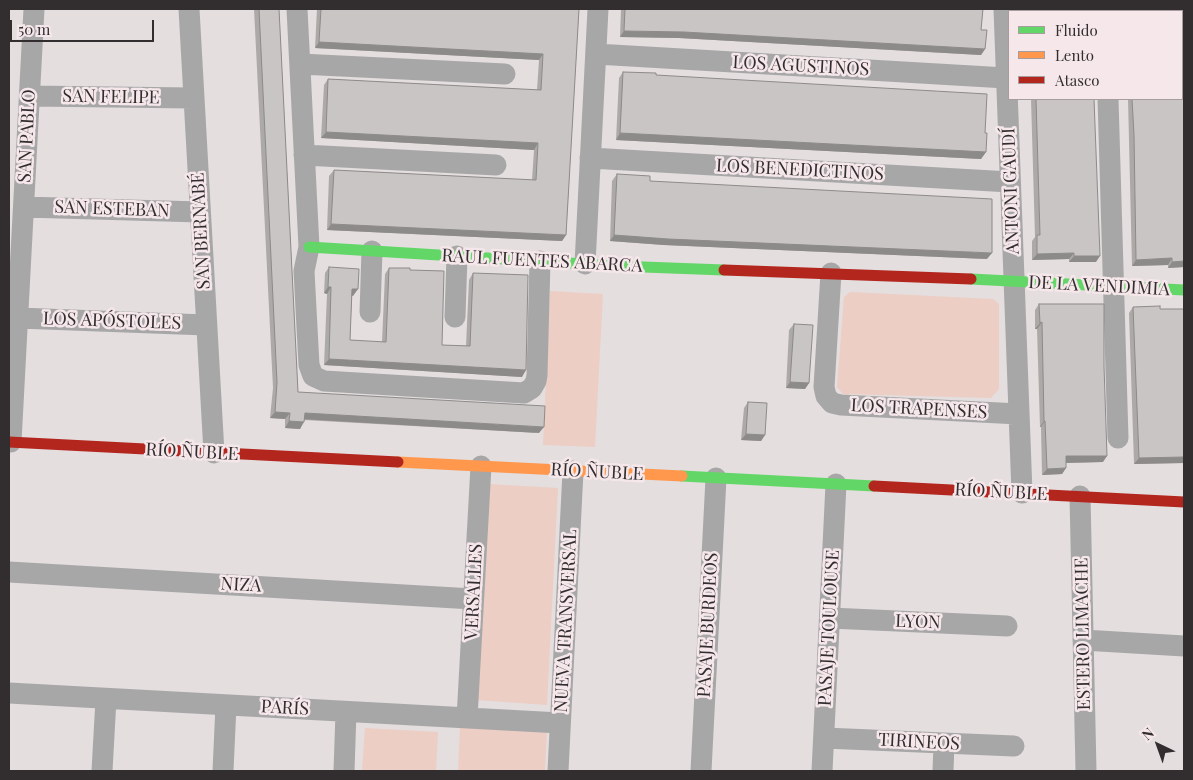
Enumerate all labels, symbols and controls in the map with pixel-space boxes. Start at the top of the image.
scale bar [12,10,156,42]
legend [1008,10,1183,100]
text: 50 m [18,19,50,39]
text: Fluido [1055,20,1098,40]
text: Lento [1055,45,1094,65]
street label: LOS AGUSTINOS [732,52,870,80]
text: Atasco [1055,70,1099,90]
street label: SAN FELIPE [62,85,160,109]
street label: SAN PABLO [14,89,40,183]
street label: ANTONI GAUDÍ [998,127,1024,255]
street label: LOS BENEDICTINOS [716,155,884,185]
street label: SAN BERNABÉ [187,172,215,290]
street label: SAN ESTEBAN [54,196,170,222]
street label: RAUL FUENTES ABARCA [441,245,643,277]
street label: DE LA VENDIMIA [1028,272,1170,300]
street label: LOS APÓSTOLES [43,308,181,334]
street label: LOS TRAPENSES [850,395,988,423]
street label: RÍO ÑUBLE [145,439,239,465]
street label: RÍO ÑUBLE [550,459,644,485]
street label: RÍO ÑUBLE [954,479,1048,505]
street label: NUEVA TRANSVERSAL [550,529,582,713]
street label: VERSALLES [461,543,487,641]
street label: PASAJE TOULOUSE [814,549,844,707]
street label: PASAJE BURDEOS [693,552,723,698]
street label: ESTERO LIMACHE [1071,557,1095,711]
street label: NIZA [220,573,262,597]
street label: LYON [895,610,941,634]
street label: PARÍS [260,696,310,720]
north arrow [1133,720,1183,770]
text: N [1138,723,1158,744]
street label: TIRINEOS [878,729,960,755]

